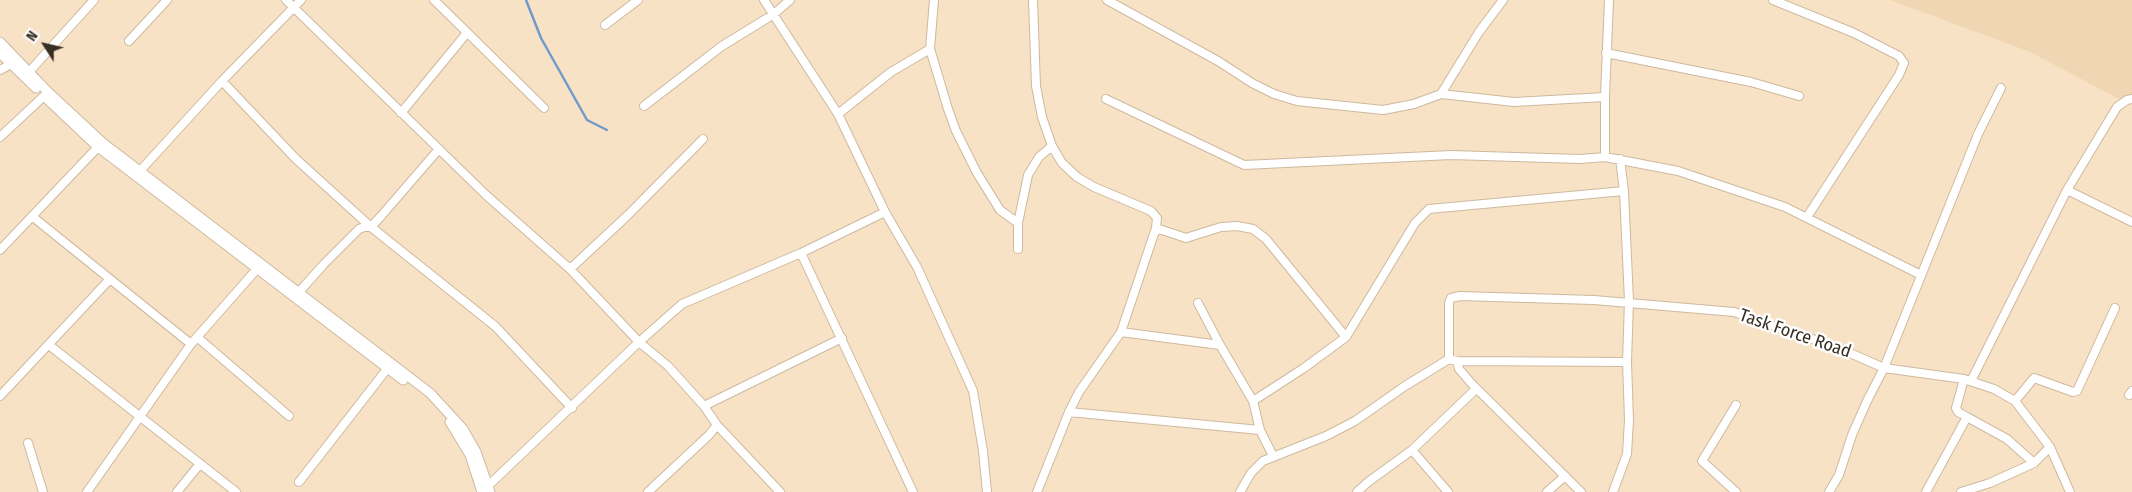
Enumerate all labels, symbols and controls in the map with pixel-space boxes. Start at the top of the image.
north arrow [20,20,70,70]
text: N [23,28,42,44]
street label: Task Force Road [1736,305,1854,363]

